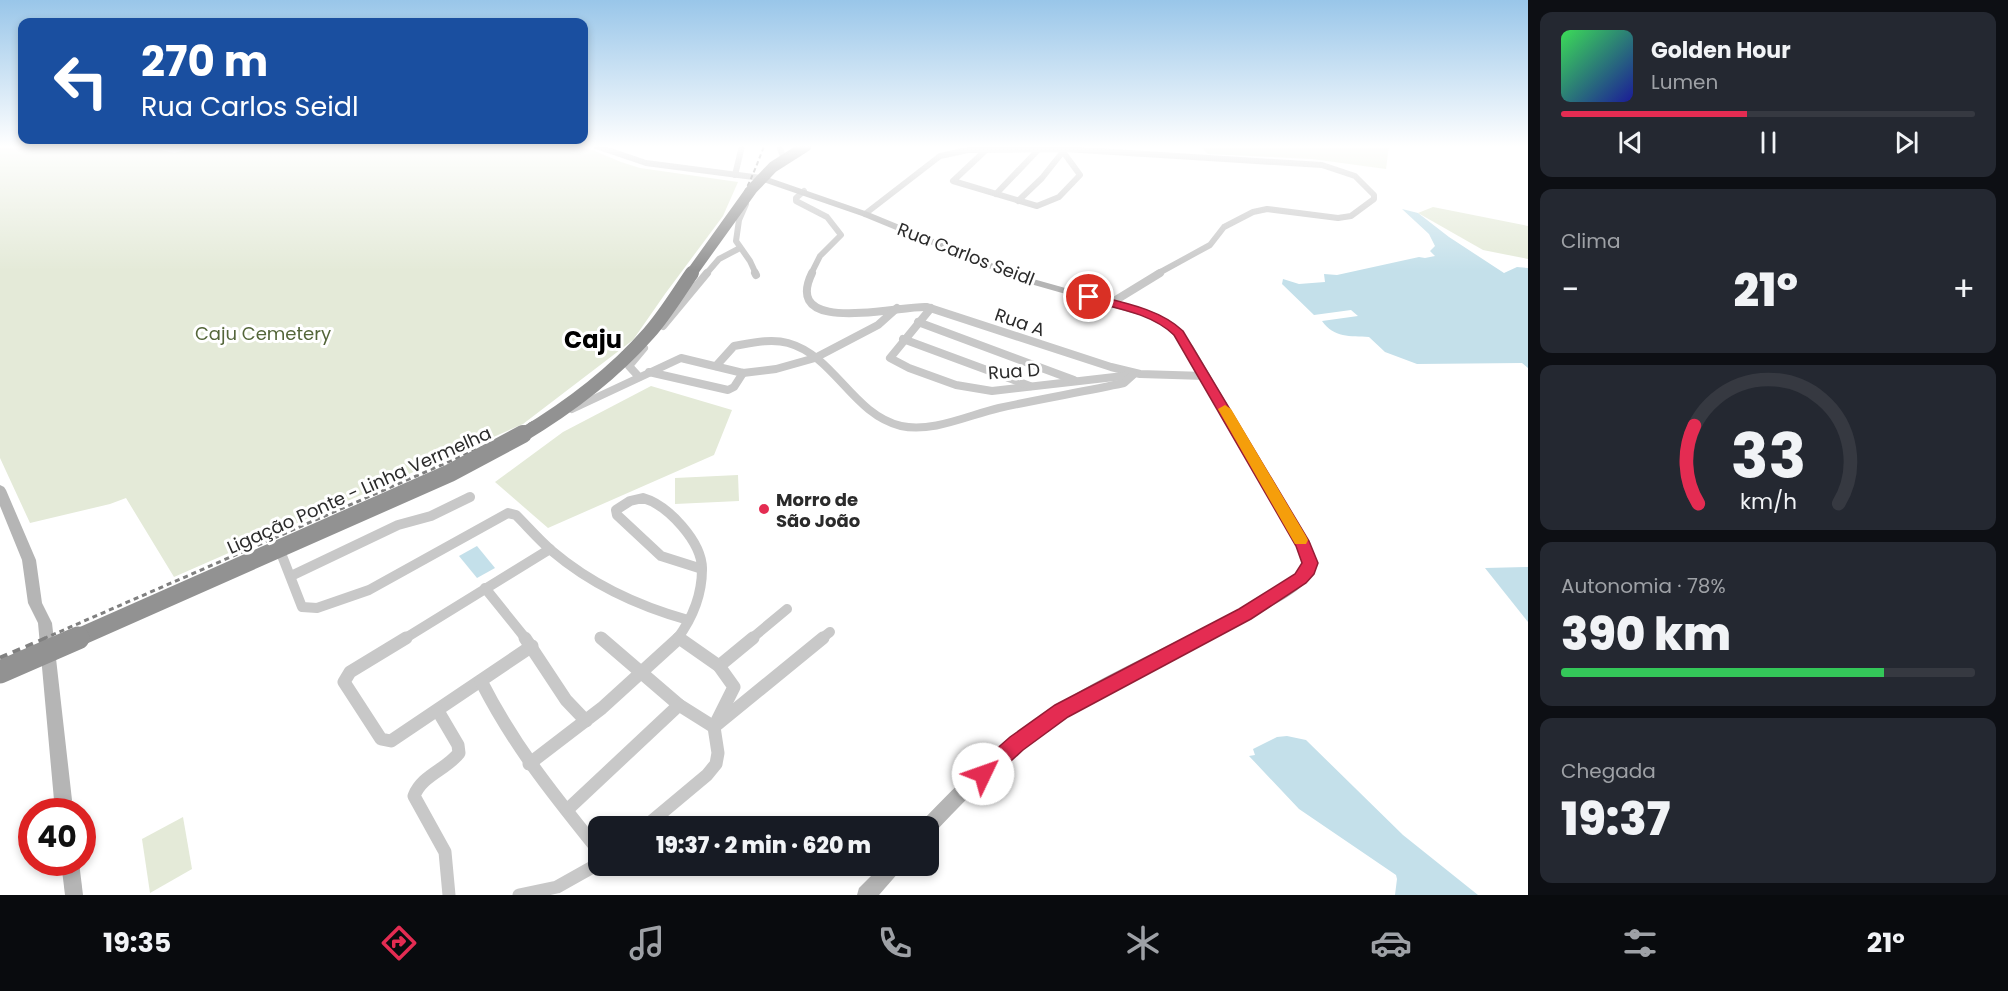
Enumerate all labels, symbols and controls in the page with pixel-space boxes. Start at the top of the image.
text: 270 m [141,32,268,91]
text: Golden Hour [1651,35,1791,66]
icon: left [42,42,120,120]
text: Lumen [1651,68,1718,96]
text: Rua Carlos Seidl [141,88,359,125]
icon: previous [1614,126,1647,159]
icon: pause [1752,126,1785,159]
icon: next [1890,126,1923,159]
street label: Rua Carlos Seidl [894,216,1038,292]
text: Clima [1561,227,1620,255]
text: 21° [1734,259,1798,322]
text: − [1561,266,1579,313]
text: + [1952,266,1975,313]
pin [1063,271,1114,322]
icon: arrive [1072,280,1105,313]
street label: Rua A [992,302,1048,342]
park label: Caju Cemetery [195,321,331,346]
district label: Caju [564,323,622,356]
street label: Rua D [987,357,1041,385]
text: 33 [1730,413,1806,501]
street label: Ligação Ponte - Linha Vermelha [223,420,495,560]
place label: Morro de São João [776,487,860,533]
text: km/h [1739,487,1797,518]
marker: Morro de São João [757,502,771,516]
text: Autonomia · 78% [1561,572,1726,600]
text: 390 km [1561,603,1731,666]
position arrow [951,742,1015,806]
text: Chegada [1561,757,1656,785]
text: 19:37 [1561,788,1670,851]
speed limit sign: 40 [18,798,96,876]
text: 19:37 · 2 min · 620 m [656,830,871,861]
icon: directions [378,922,420,964]
icon: music [626,922,668,964]
icon: phone [874,922,916,964]
icon: climate [1122,922,1164,964]
icon: car [1370,922,1412,964]
icon: filters [1619,922,1661,964]
text: 19:35 [103,924,171,961]
text: 21° [1867,924,1905,961]

